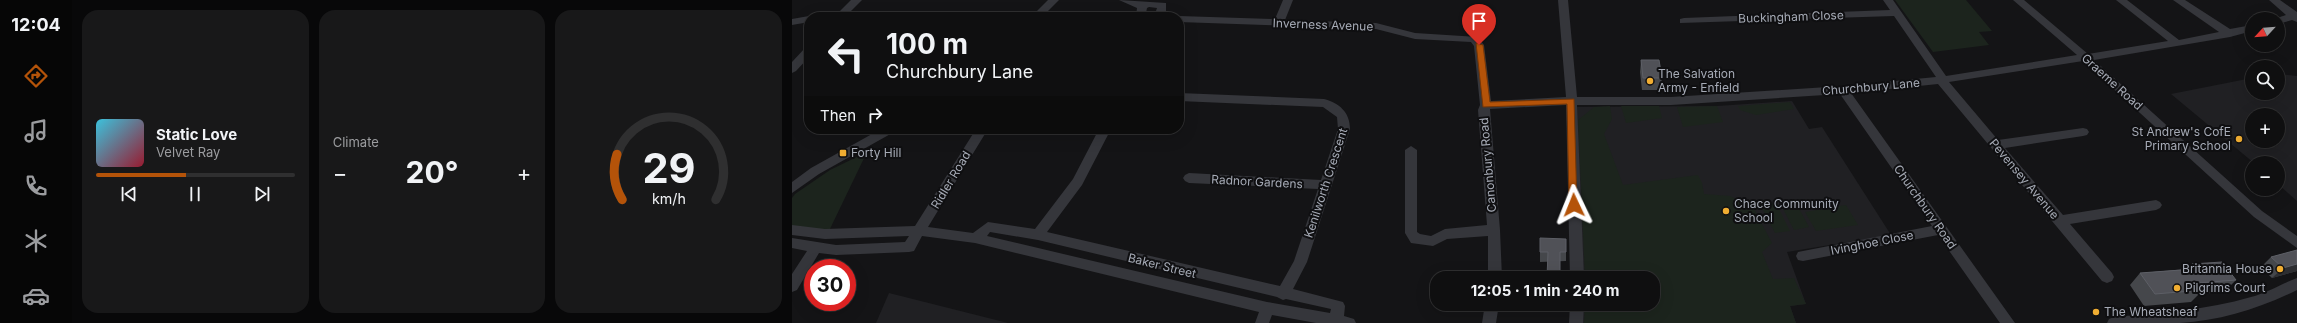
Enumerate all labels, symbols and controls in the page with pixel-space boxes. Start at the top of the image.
pin [1462,4,1496,45]
street label: Buckingham Close [1738,7,1844,26]
icon: arrive [1468,10,1490,32]
north arrow [2245,12,2285,52]
map controls [2245,12,2285,196]
text: 12:04 [11,14,61,35]
street label: Inverness Avenue [1272,15,1374,34]
text: 100 m [886,27,968,61]
icon: left [820,28,872,80]
street label: Graeme Road [2079,50,2146,113]
button: search [2245,60,2285,100]
text: Churchbury Lane [886,61,1033,82]
icon: directions [22,62,50,90]
place label: The Salvation Army - Enfield [1658,66,1739,95]
street label: Churchbury Lane [1821,75,1920,98]
marker: The Salvation Army - Enfield [1645,76,1655,86]
icon: right [864,104,886,126]
text: Then [820,106,856,125]
button: + [2245,108,2285,148]
icon: music [22,117,50,145]
street label: Canonbury Road [1476,117,1499,213]
place label: St Andrew's CofE Primary School [2131,124,2231,153]
text: Static Love [156,125,237,144]
street label: Kenilworth Crescent [1301,126,1350,240]
text: Climate [333,134,379,150]
marker: St Andrew's CofE Primary School [2234,134,2244,144]
street label: Pevensey Avenue [1986,135,2062,222]
text: 29 [642,142,695,192]
text: Velvet Ray [156,144,220,160]
place label: Forty Hill [851,145,901,160]
marker: Forty Hill [838,148,848,158]
street label: Ridler Road [927,148,974,211]
text: 20° [406,154,458,190]
button: − [2245,156,2285,196]
text: − [333,160,347,186]
text: + [517,160,531,186]
street label: Churchbury Road [1891,162,1960,252]
icon: phone [22,172,50,200]
street label: Radnor Gardens [1211,172,1303,191]
icon: previous [118,183,140,205]
icon: pause [184,183,206,205]
icon: next [251,183,273,205]
position arrow [1553,184,1595,226]
text: km/h [652,189,686,206]
place label: Chace Community School [1734,196,1839,225]
marker: Chace Community School [1721,206,1731,216]
icon: climate [22,227,50,255]
street label: Ivinghoe Close [1829,227,1915,258]
street label: Baker Street [1127,250,1198,281]
speed limit sign: 30 [804,259,856,311]
place label: Britannia House [2182,261,2272,276]
marker: Britannia House [2275,264,2285,274]
place label: Pilgrims Court [2185,280,2265,295]
text: 12:05 · 1 min · 240 m [1471,281,1619,300]
icon: car [22,282,50,310]
marker: Pilgrims Court [2172,283,2182,293]
place label: The Wheatsheaf [2104,304,2198,319]
marker: The Wheatsheaf [2091,307,2101,317]

